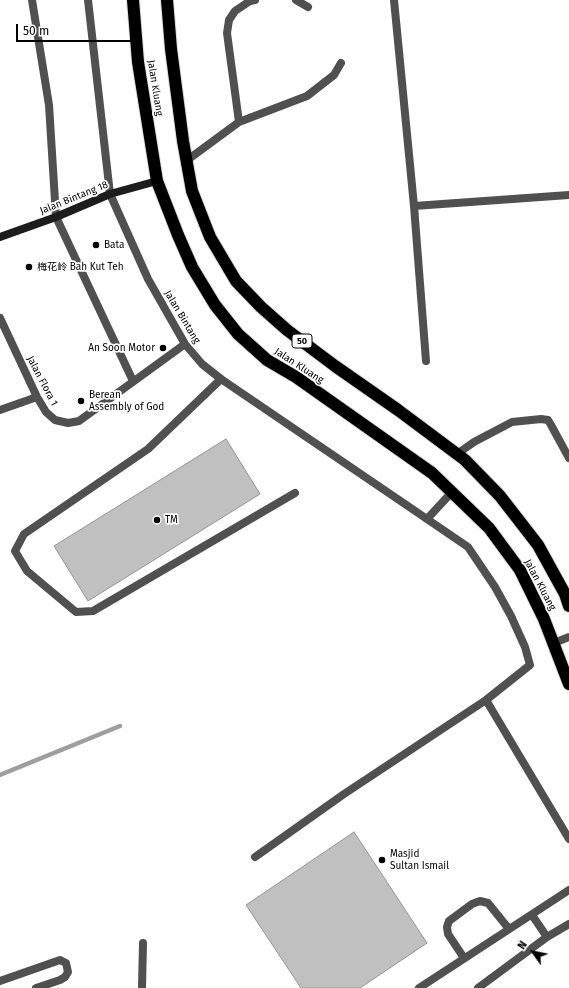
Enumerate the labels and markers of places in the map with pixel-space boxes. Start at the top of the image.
place label: Bata [104,239,124,251]
marker: Bata [91,240,101,250]
place label: 梅花岭 Bah Kut Teh [37,261,123,273]
marker: 梅花岭 Bah Kut Teh [24,262,34,272]
place label: An Soon Motor [88,342,155,354]
marker: An Soon Motor [158,343,168,353]
place label: Berean Assembly of God [89,389,164,412]
marker: Berean Assembly of God [76,396,86,406]
place label: TM [165,514,178,526]
marker: TM [152,515,162,525]
place label: Masjid Sultan Ismail [390,848,449,872]
marker: Masjid Sultan Ismail [377,855,387,865]

